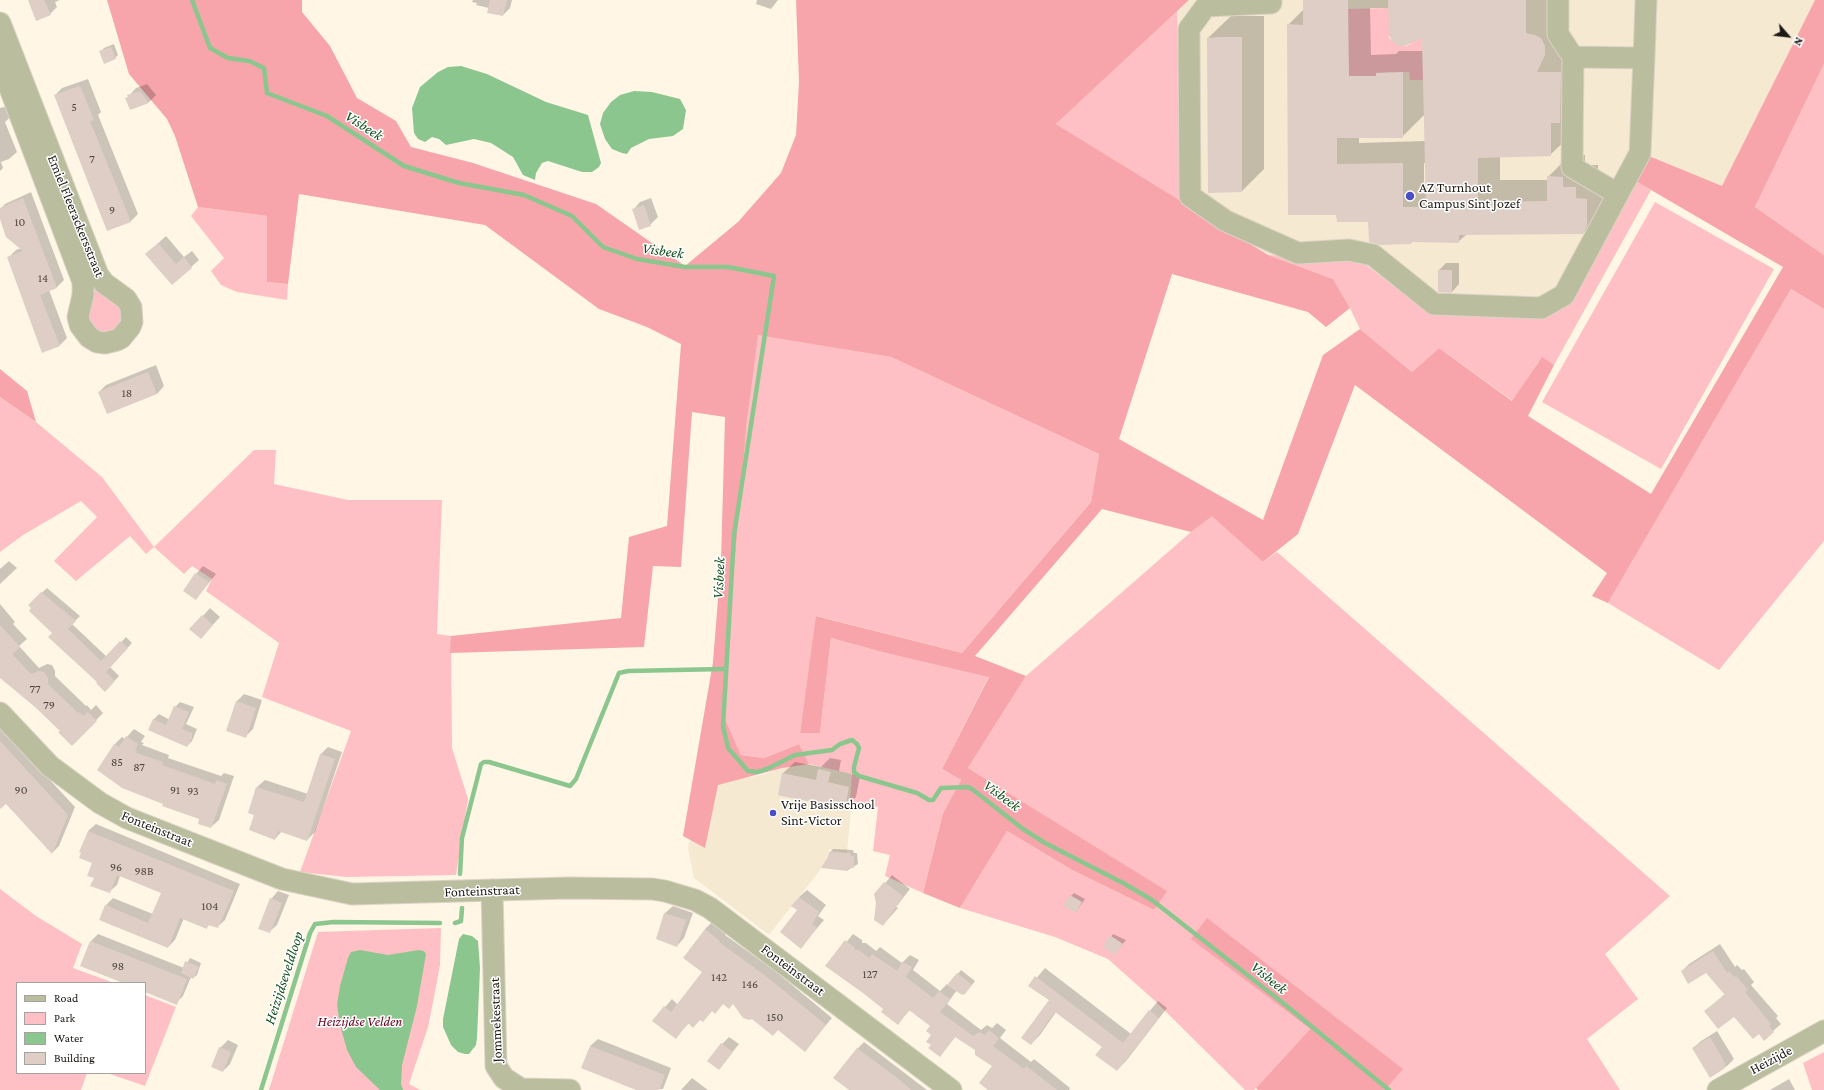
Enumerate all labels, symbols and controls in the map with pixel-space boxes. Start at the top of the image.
north arrow [1768,16,1808,56]
text: N [1792,36,1806,48]
house number: 5 [71,100,77,114]
water label: Visbeek [342,107,386,145]
street label: Emiel Fleerackersstraat [44,152,108,280]
house number: 7 [89,152,95,166]
place label: AZ Turnhout Campus Sint Jozef [1419,180,1520,212]
marker: AZ Turnhout Campus Sint Jozef [1404,190,1416,202]
house number: 9 [109,203,115,217]
house number: 10 [15,215,25,229]
water label: Visbeek [641,239,685,263]
house number: 14 [38,271,48,285]
house number: 18 [122,386,132,400]
water label: Visbeek [709,557,729,599]
house number: 77 [29,682,41,696]
house number: 79 [43,698,55,712]
house number: 85 [111,755,123,769]
house number: 87 [133,760,145,774]
water label: Visbeek [980,776,1024,816]
house number: 90 [15,783,27,797]
house number: 91 [170,783,180,797]
house number: 93 [187,784,199,798]
place label: Vrije Basisschool Sint-Victor [781,797,875,830]
street label: Fonteinstraat [119,807,195,851]
marker: Vrije Basisschool Sint-Victor [768,808,778,818]
house number: 96 [110,860,122,874]
house number: 98B [134,864,154,878]
street label: Fonteinstraat [444,881,520,901]
house number: 104 [202,899,218,913]
water label: Heizijdseveldloop [260,929,308,1027]
street label: Fonteinstraat [758,941,828,999]
water label: Visbeek [1247,958,1291,998]
house number: 98 [112,959,124,973]
house number: 127 [862,967,878,981]
house number: 142 [711,970,727,984]
street label: Jommekestraat [486,977,506,1063]
house number: 146 [742,977,758,991]
legend [16,982,146,1074]
text: Road [54,991,78,1005]
house number: 150 [767,1010,783,1024]
text: Park [54,1011,75,1025]
park label: Heizijdse Velden [318,1014,402,1030]
text: Water [54,1031,83,1045]
street label: Heizijde [1747,1042,1795,1078]
text: Building [54,1051,95,1065]

